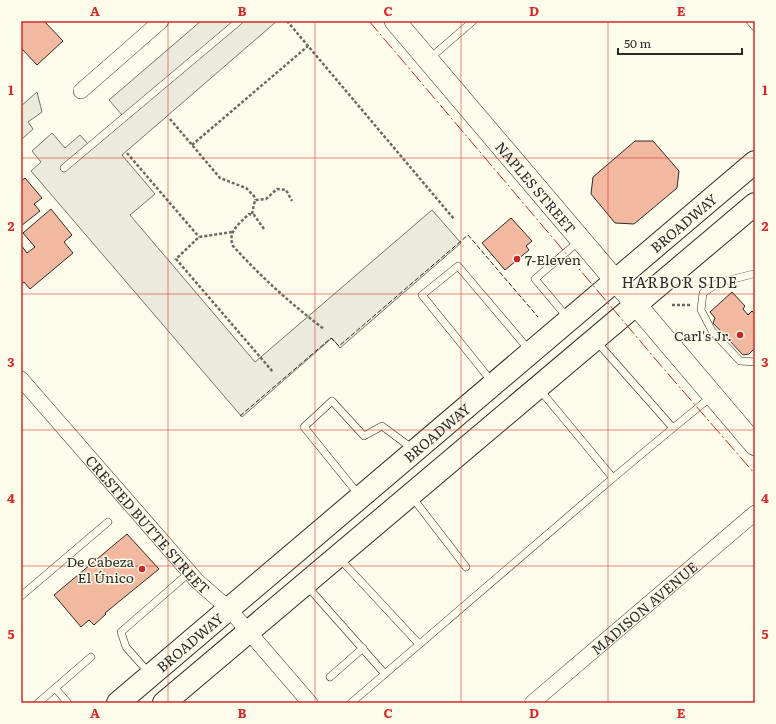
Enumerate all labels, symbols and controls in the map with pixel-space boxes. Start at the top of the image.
text: A [90,1,100,20]
text: B [238,1,247,20]
text: C [383,1,393,20]
text: D [529,1,539,20]
text: E [677,1,686,20]
scale bar [618,30,742,56]
text: 50 m [624,34,651,52]
text: 1 [8,80,14,99]
text: 1 [762,80,768,99]
street label: NAPLES STREET [491,137,581,238]
street label: BROADWAY [646,188,721,257]
text: 2 [8,216,15,235]
text: 2 [762,216,769,235]
place label: 7-Eleven [525,249,581,269]
marker: 7-Eleven [512,254,522,264]
district label: HARBOR SIDE [622,270,738,293]
place label: Carl's Jr. [674,325,732,345]
marker: Carl's Jr. [735,330,745,340]
text: 3 [7,352,15,371]
text: 3 [761,352,769,371]
street label: BROADWAY [399,398,474,467]
street label: CRESTED BUTTE STREET [81,450,215,598]
text: 4 [7,488,15,507]
text: 4 [761,488,769,507]
place label: De Cabeza El Único [66,551,134,587]
street label: MADISON AVENUE [586,556,702,659]
marker: De Cabeza El Único [137,564,147,574]
street label: BROADWAY [152,608,227,676]
text: 5 [7,624,15,643]
text: 5 [761,624,769,643]
text: A [90,703,100,722]
text: B [238,703,247,722]
text: C [383,703,393,722]
text: D [529,703,539,722]
text: E [677,703,686,722]

